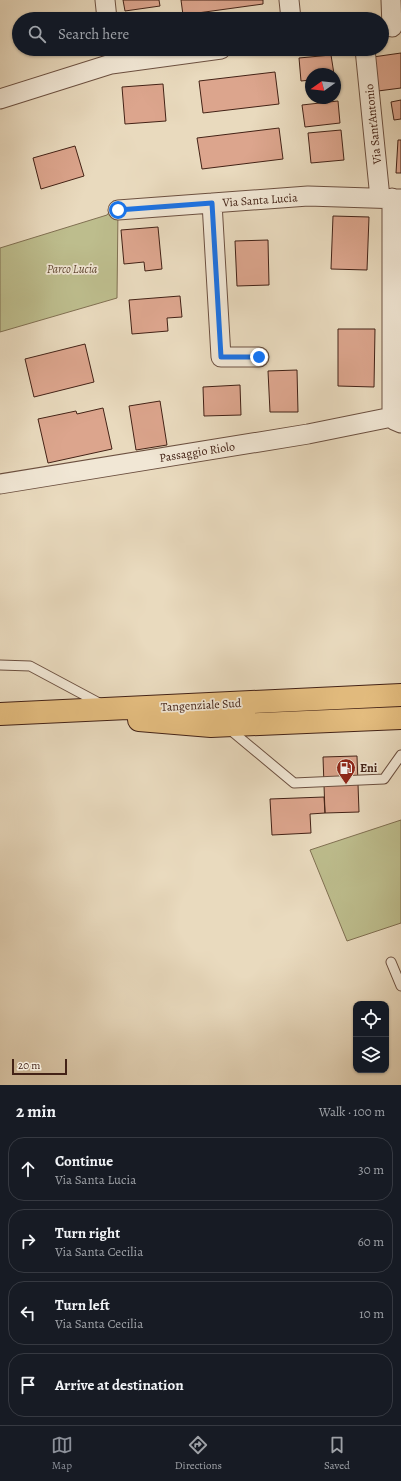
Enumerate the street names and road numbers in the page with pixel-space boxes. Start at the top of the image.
street label: Via Sant'Antonio [361,83,385,166]
street label: Via Santa Lucia [221,189,298,211]
street label: Passaggio Riolo [158,438,236,466]
street label: Tangenziale Sud [160,695,242,715]

